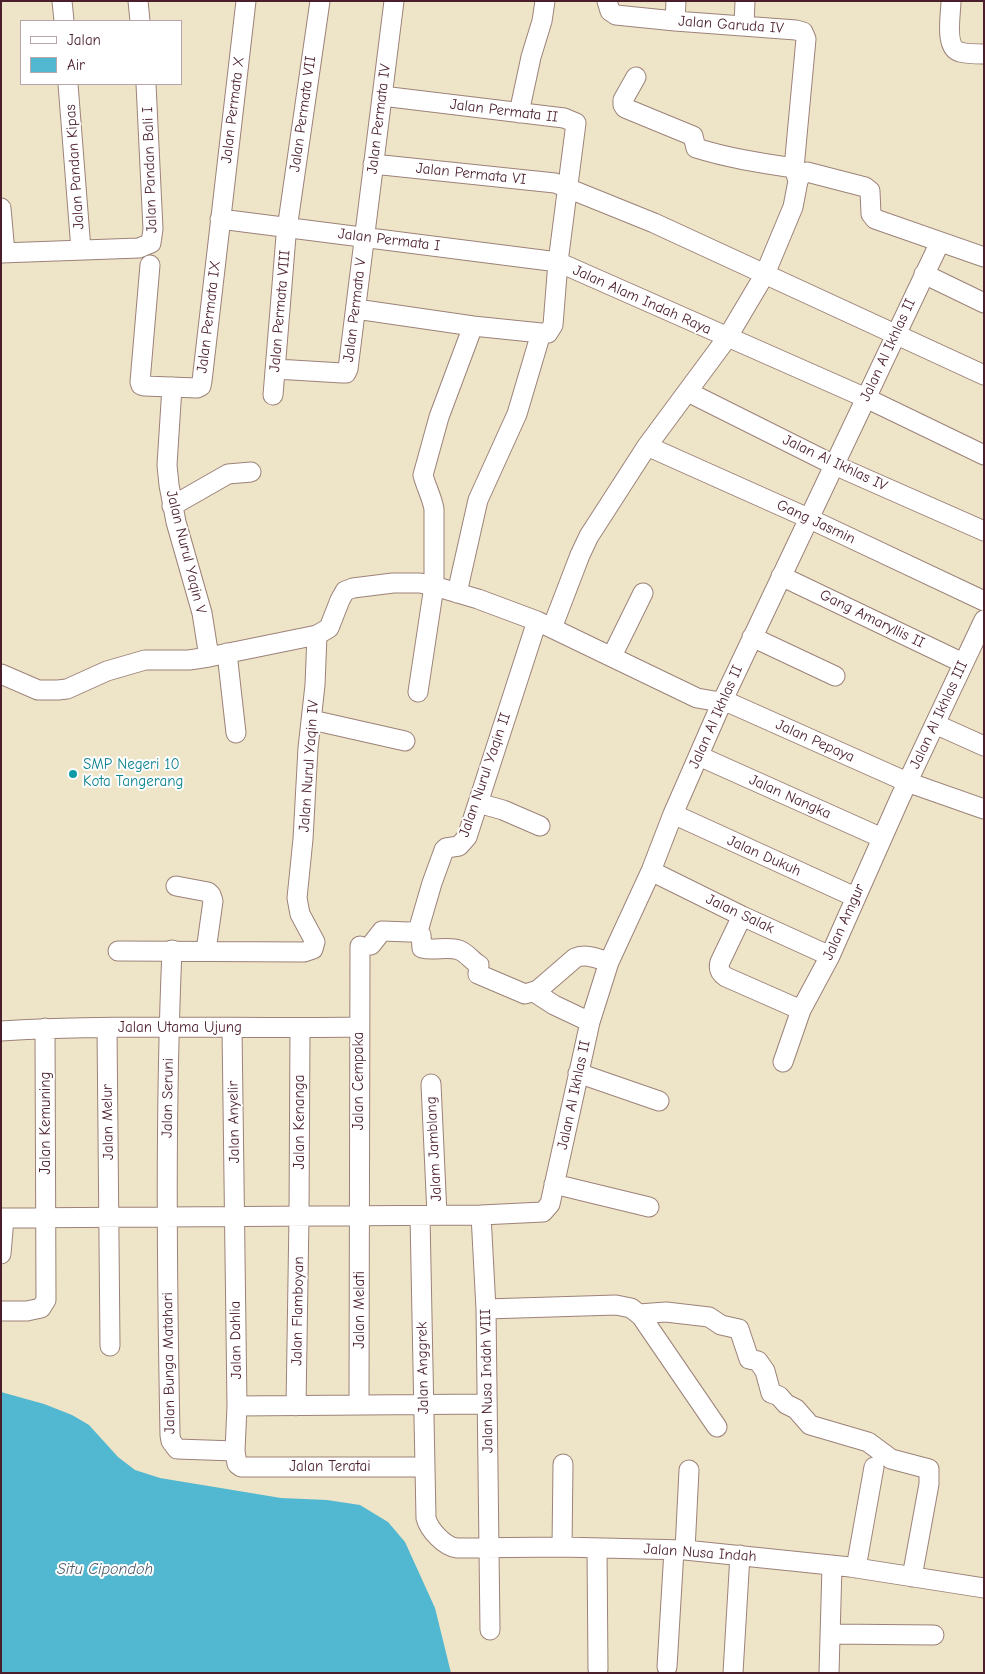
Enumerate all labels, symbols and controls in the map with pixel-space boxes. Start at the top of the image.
street label: Jalan Garuda IV [678,12,784,38]
legend [20,20,182,85]
text: Jalan [67,31,101,49]
street label: Jalan Permata VII [286,55,320,173]
text: Air [67,56,85,74]
street label: Jalan Permata X [218,56,248,164]
street label: Jalan Permata IV [363,63,395,175]
street label: Jalan Permata II [449,95,559,127]
street label: Jalan Pandan Kipas [62,104,88,230]
street label: Jalan Pandan Bali I [139,107,161,233]
street label: Jalan Permata VI [415,159,527,189]
street label: Jalan Permata I [337,225,441,255]
street label: Jalan Permata VIII [266,249,294,373]
street label: Jalan Permata V [340,257,370,363]
street label: Jalan Permata IX [193,260,225,374]
street label: Jalan Alam Indah Raya [570,261,714,339]
street label: Jalan Al Ikhlas II [856,296,920,404]
street label: Jalan Al Ikhlas IV [780,431,890,495]
street label: Jalan Nurul Yaqin V [162,488,210,616]
street label: Gang Jasmin [774,496,858,548]
street label: Gang Amaryllis II [817,586,927,652]
street label: Jalan Al Ikhlas III [906,658,972,772]
street label: Jalan Al Ikhlas II [685,663,747,771]
street label: Jalan Nurul Yaqin IV [295,699,323,833]
street label: Jalan Nurul Yaqin II [455,710,515,840]
street label: Jalan Pepaya [773,716,857,766]
place label: SMP Negeri 10 Kota Tangerang [83,756,183,791]
marker: SMP Negeri 10 Kota Tangerang [67,768,79,780]
street label: Jalan Nangka [746,771,834,823]
street label: Jalan Dukuh [724,832,804,880]
street label: Jalan Amgur [819,881,869,963]
street label: Jalan Salak [703,890,777,938]
street label: Jalan Utama Ujung [118,1019,242,1037]
street label: Jalan Cempaka [350,1032,368,1130]
street label: Jalan Al Ikhlas II [554,1039,594,1151]
street label: Jalan Seruni [158,1058,178,1138]
street label: Jalan Kemuning [37,1072,55,1174]
street label: Jalan Kenanga [291,1075,309,1169]
street label: Jalan Anyelir [224,1081,244,1163]
street label: Jalan Melur [98,1084,118,1160]
street label: Jalam Jamblang [422,1096,446,1202]
street label: Jalan Flamboyan [288,1256,308,1366]
street label: Jalan Melati [351,1271,369,1349]
street label: Jalan Bunga Matahari [159,1292,179,1434]
street label: Jalan Dahlia [226,1301,246,1379]
street label: Jalan Nusa Indah VIII [477,1309,497,1453]
street label: Jalan Anggrek [413,1322,433,1414]
street label: Jalan Teratai [289,1458,371,1476]
street label: Jalan Nusa Indah [643,1540,757,1566]
water label: Situ Cipondoh [57,1559,153,1579]

